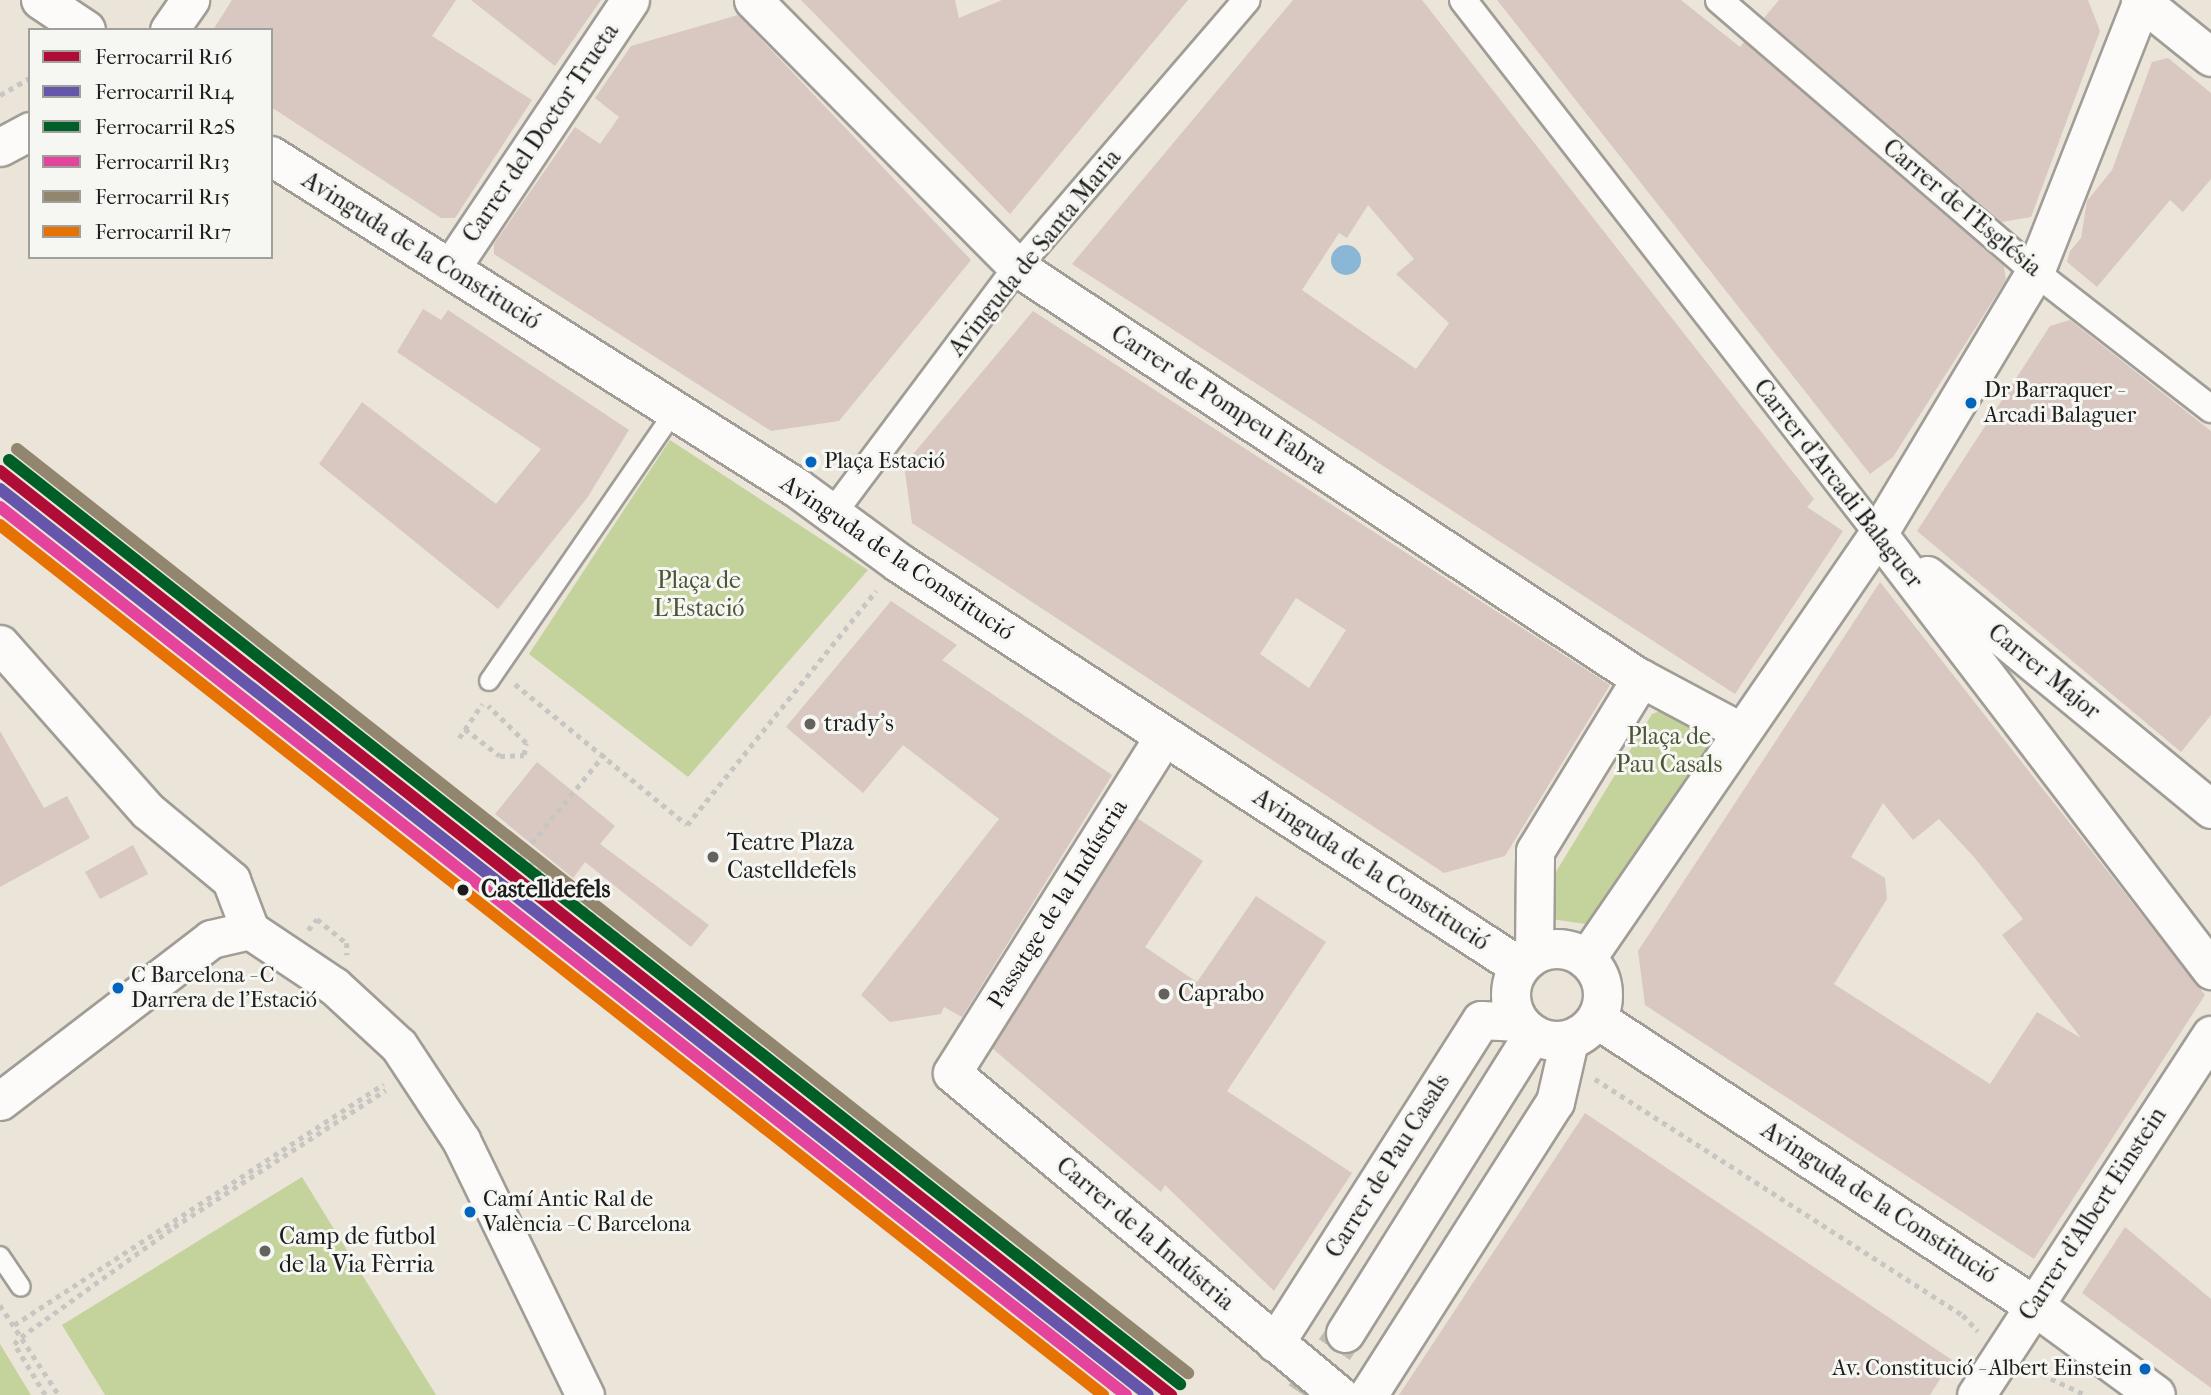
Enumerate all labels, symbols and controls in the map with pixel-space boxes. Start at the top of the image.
street label: Carrer del Doctor Trueta [457,18,625,248]
legend [28,28,273,259]
text: Ferrocarril R16 [95,45,232,69]
text: Ferrocarril R14 [95,80,233,104]
text: Ferrocarril R2S [95,115,235,139]
street label: Carrer de l'Església [1877,133,2047,283]
street label: Avinguda de Santa Maria [943,144,1127,362]
text: Ferrocarril R13 [95,150,230,174]
street label: Avinguda de la Constitució [297,166,545,336]
text: Ferrocarril R15 [95,185,230,209]
text: Ferrocarril R17 [95,220,231,244]
street label: Carrer de Pompeu Fabra [1106,319,1332,481]
street label: Carrer d'Arcadi Balaguer [1747,374,1929,594]
place label: Dr Barraquer - Arcadi Balaguer [1984,377,2136,428]
marker: Dr Barraquer - Arcadi Balaguer [1964,396,1978,410]
place label: Plaça Estació [824,449,945,475]
marker: Plaça Estació [804,455,818,469]
street label: Avinguda de la Constitució [775,469,1019,647]
park label: Plaça de L'Estació [654,567,744,623]
street label: Carrer Major [1982,618,2106,726]
place label: trady’s [824,710,894,738]
marker: trady’s [802,716,818,732]
park label: Plaça de Pau Casals [1616,723,1722,779]
street label: Avinguda de la Constitució [1248,783,1494,957]
street label: Passatge de la Indústria [982,794,1134,1014]
place label: Teatre Plaza Castelldefels [727,829,856,885]
marker: Teatre Plaza Castelldefels [705,849,721,865]
place label: Castelldefels [481,876,610,904]
marker: Castelldefels [451,878,475,902]
place label: C Barcelona - C Darrera de l'Estació [131,962,317,1014]
place label: Caprabo [1178,980,1264,1008]
marker: C Barcelona - C Darrera de l'Estació [111,981,125,995]
marker: Caprabo [1156,986,1172,1002]
street label: Carrer de Pau Casals [1320,1069,1456,1263]
street label: Carrer d'Albert Einstein [2013,1102,2173,1326]
street label: Avinguda de la Constitució [1756,1116,2002,1290]
street label: Carrer de la Indústria [1050,1151,1240,1317]
place label: Camí Antic Ral de València - C Barcelona [483,1186,691,1238]
marker: Camí Antic Ral de València - C Barcelona [463,1205,477,1219]
place label: Camp de futbol de la Via Fèrria [279,1223,436,1279]
marker: Camp de futbol de la Via Fèrria [257,1243,273,1259]
place label: Av. Constitució - Albert Einstein [1832,1356,2132,1382]
marker: Av. Constitució - Albert Einstein [2138,1362,2152,1376]

